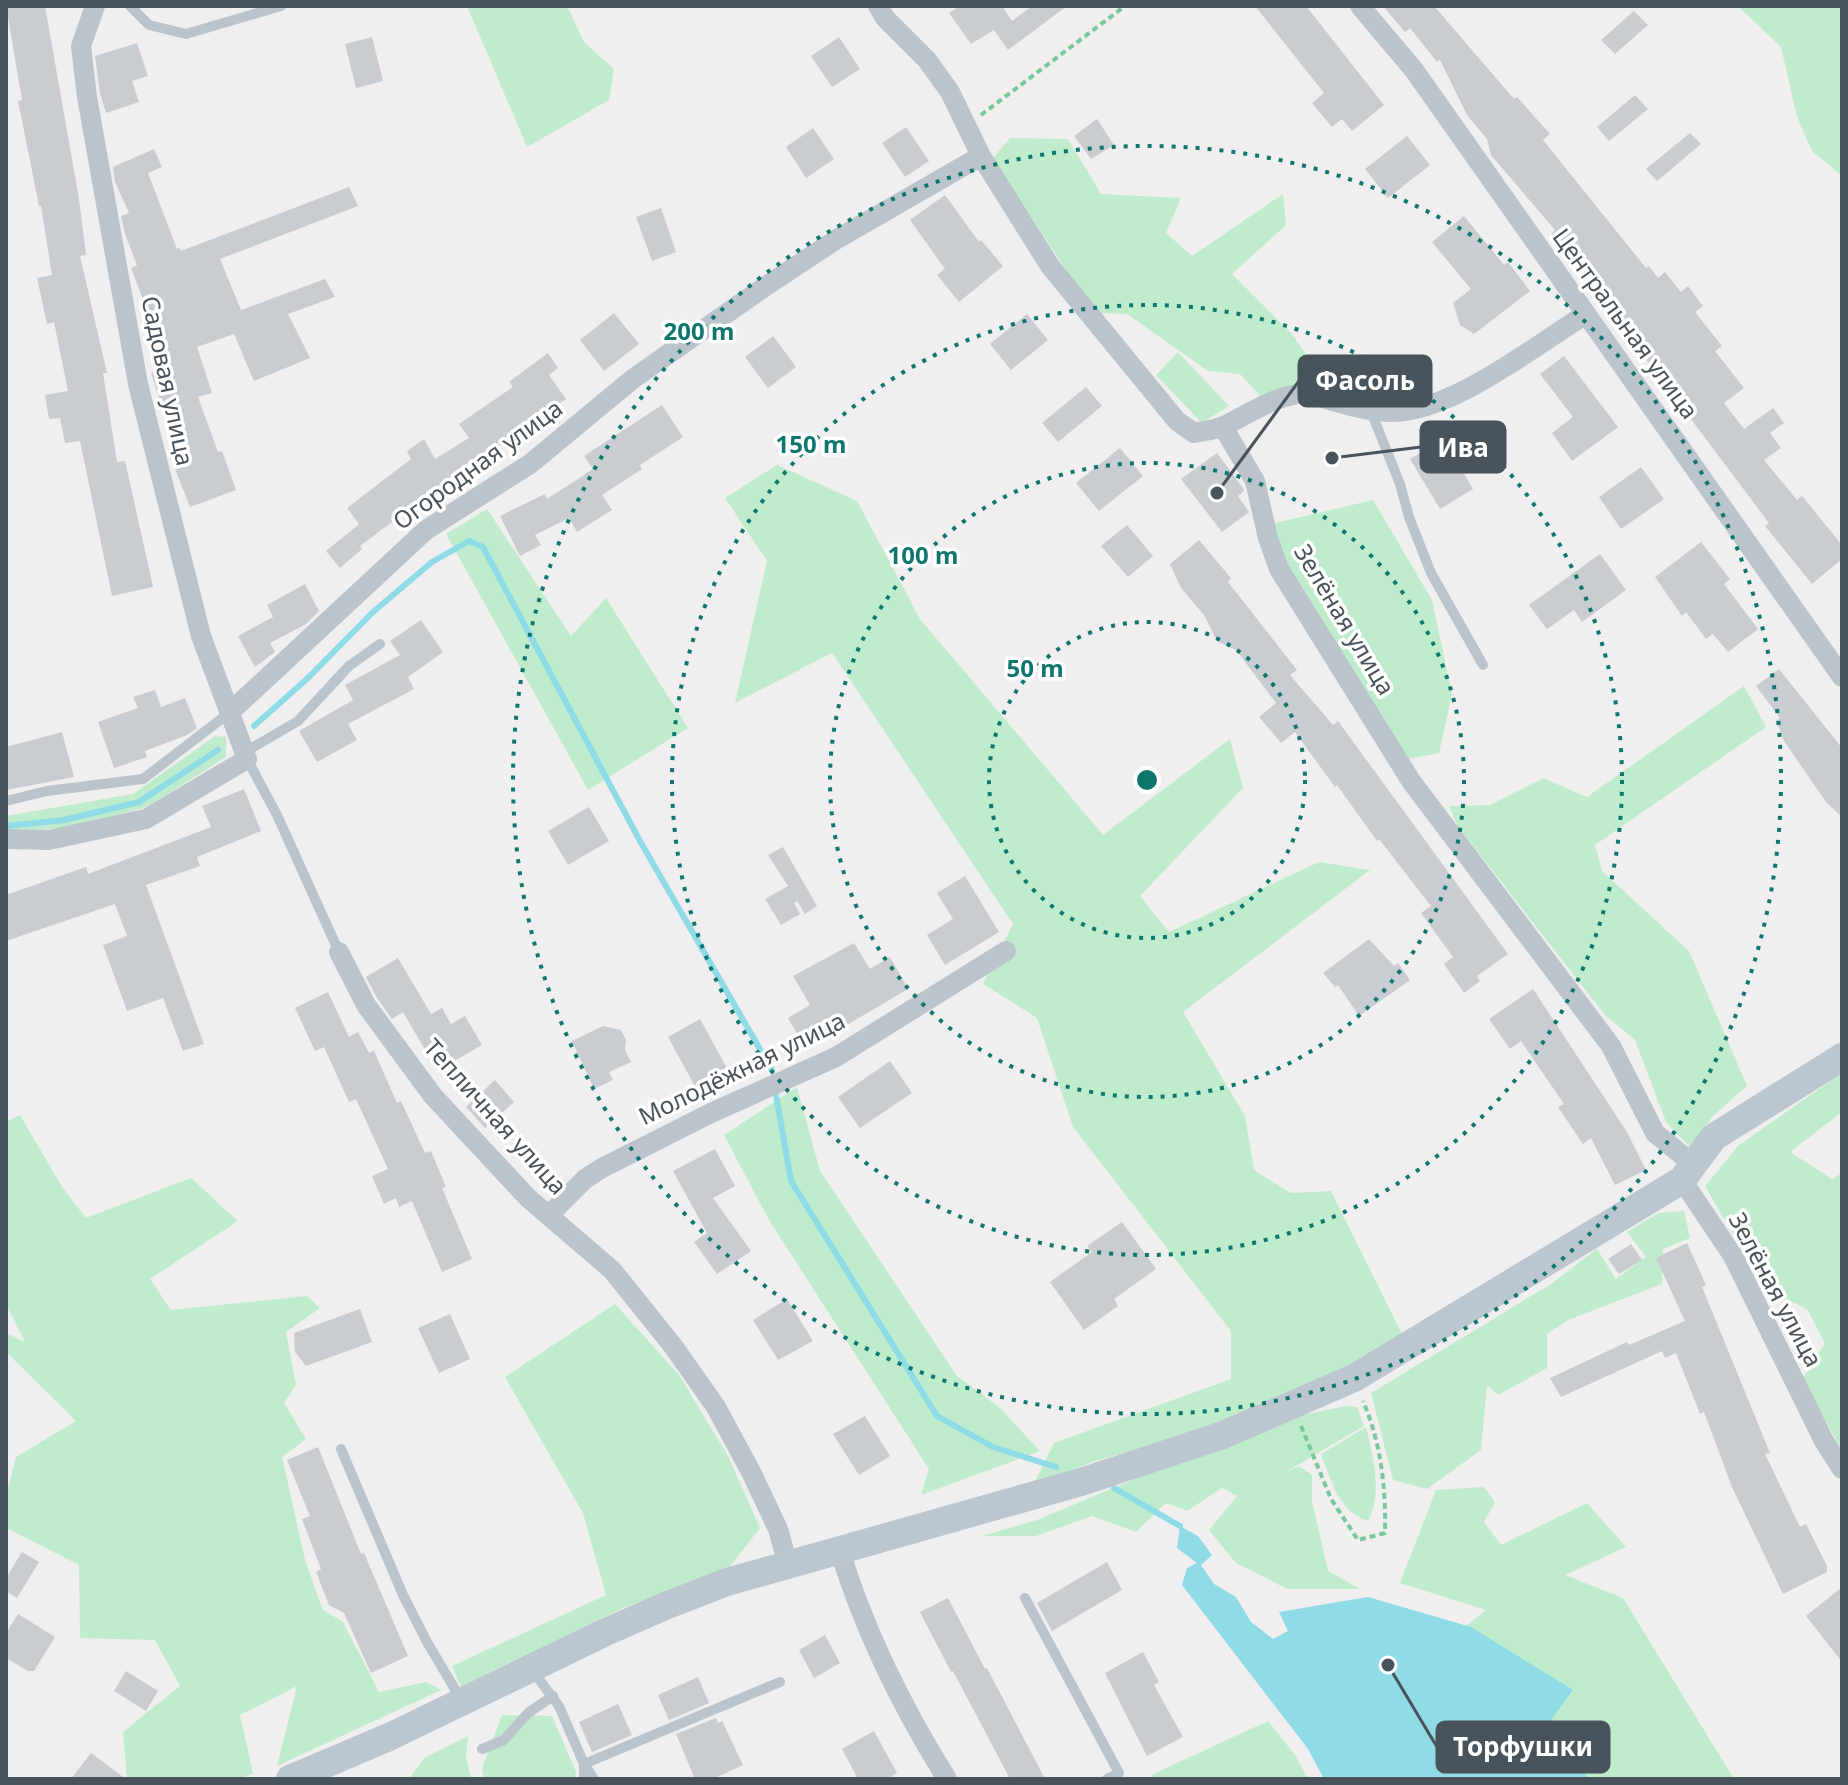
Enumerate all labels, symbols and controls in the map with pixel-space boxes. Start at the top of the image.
street label: Центральная улица [1546,221,1707,425]
street label: Садовая улица [134,293,203,469]
text: 200 m [664,314,734,347]
callout: Фасоль [1299,356,1431,406]
text: Фасоль [1315,362,1415,398]
street label: Огородная улица [386,391,569,537]
callout: Ива [1421,422,1505,472]
text: 150 m [776,427,846,460]
text: Ива [1437,429,1489,465]
text: 100 m [888,538,958,571]
street label: Зелёная улица [1287,538,1403,701]
text: 50 m [1006,651,1064,684]
centre of rings [1133,766,1161,794]
street label: Молодёжная улица [633,1003,850,1132]
street label: Тепличная улица [417,1031,575,1201]
street label: Зелёная улица [1722,1206,1831,1372]
callout: Торфушки [1437,1722,1609,1772]
text: Торфушки [1453,1728,1593,1764]

